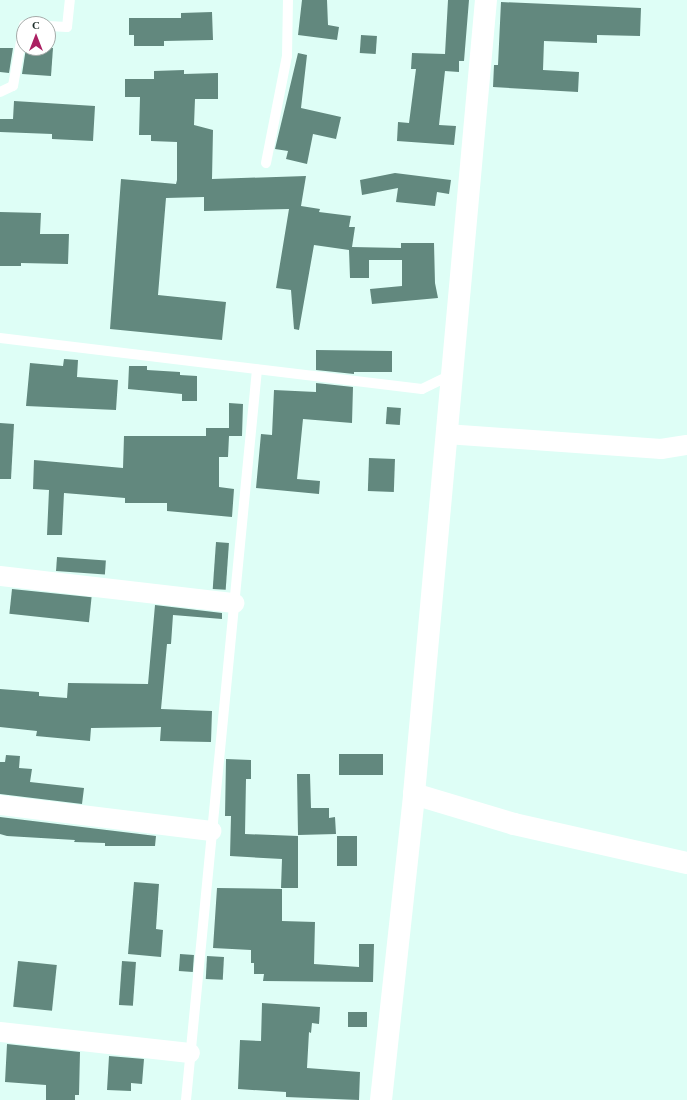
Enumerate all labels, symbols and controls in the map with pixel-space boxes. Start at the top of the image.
north arrow [16,16,56,56]
text: С [32,19,40,31]

